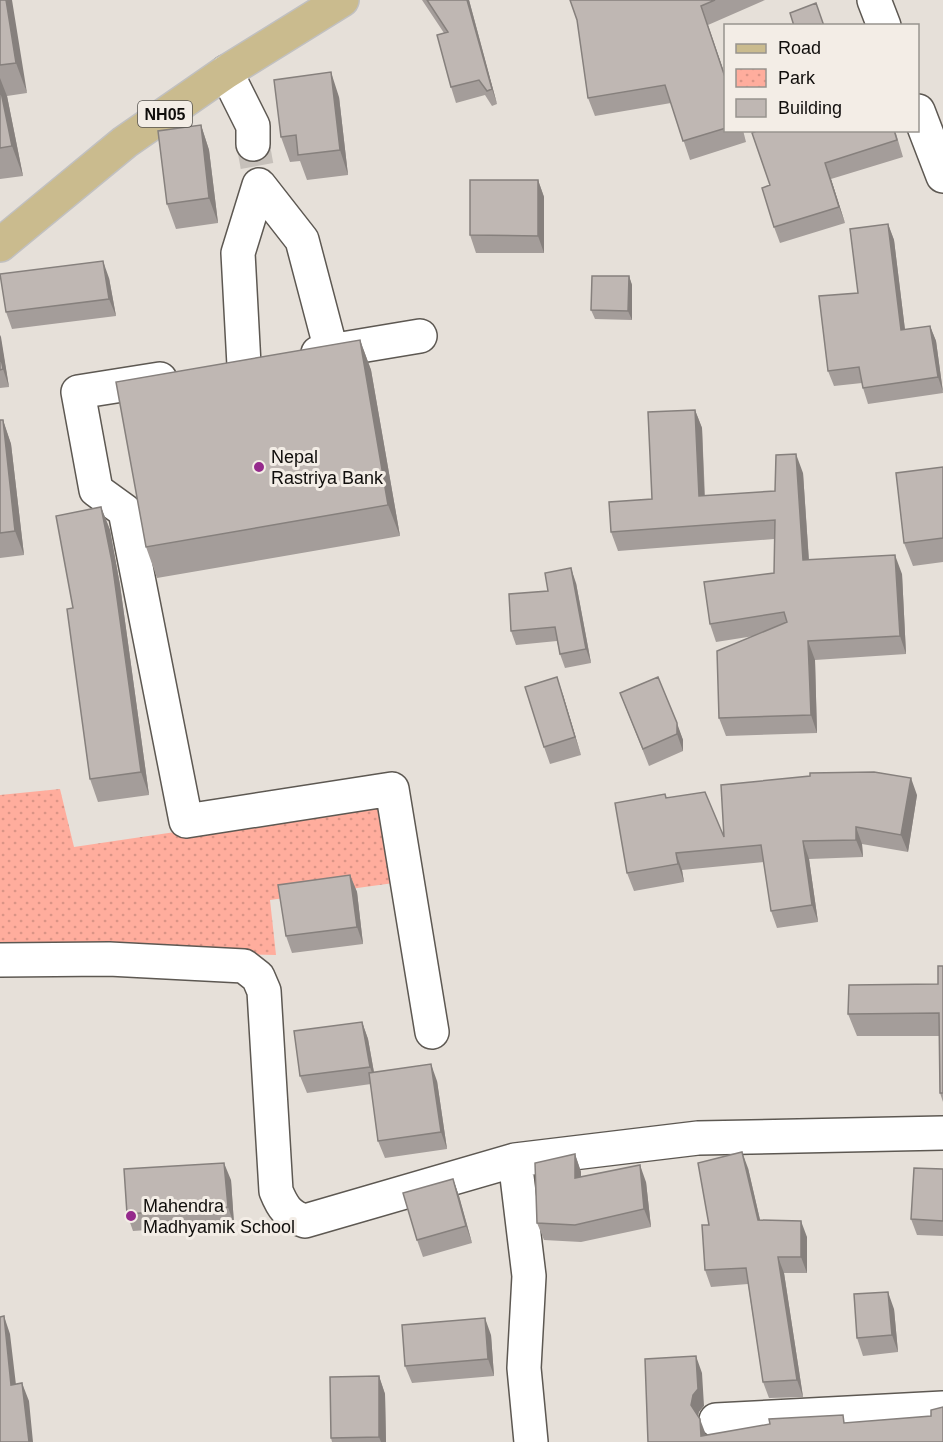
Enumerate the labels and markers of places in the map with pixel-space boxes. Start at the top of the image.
place label: Nepal Rastriya Bank [271,447,384,488]
marker: Nepal Rastriya Bank [252,460,266,474]
place label: Mahendra Madhyamik School [143,1196,295,1237]
marker: Mahendra Madhyamik School [124,1209,138,1223]

